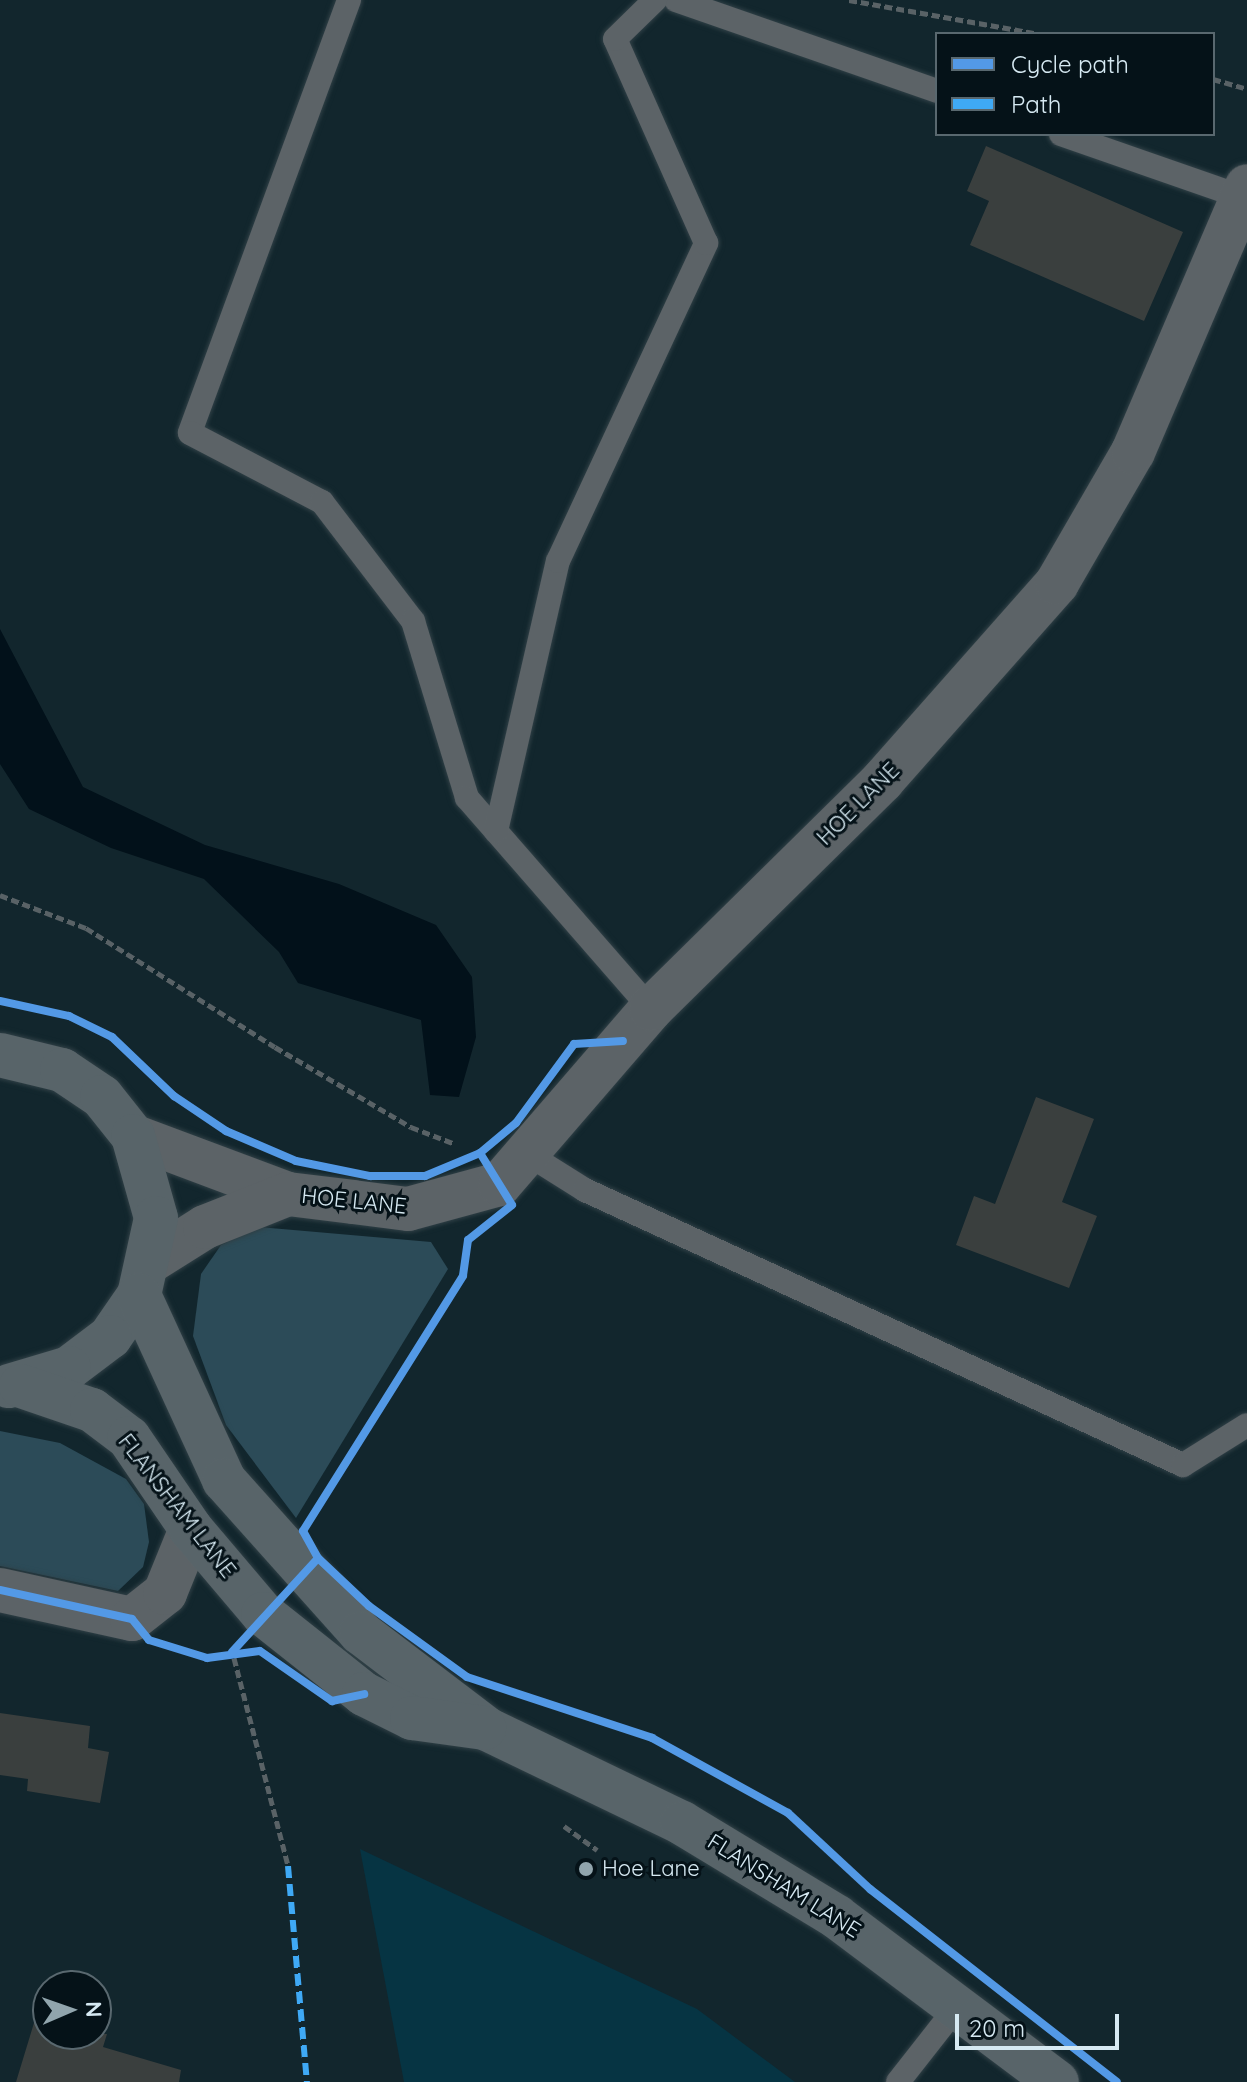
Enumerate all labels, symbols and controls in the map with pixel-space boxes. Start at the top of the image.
legend [935,32,1215,136]
text: Cycle path [1011,49,1129,79]
text: Path [1011,89,1062,119]
street label: HOE LANE [811,757,905,851]
street label: HOE LANE [300,1182,408,1220]
street label: FLANSHAM LANE [113,1429,241,1583]
street label: FLANSHAM LANE [703,1828,865,1944]
place label: Hoe Lane [602,1856,700,1882]
marker: Hoe Lane [577,1860,595,1878]
north arrow [32,1970,112,2050]
scale bar [959,1998,1123,2048]
text: N [80,2001,108,2018]
text: 20 m [969,2013,1025,2043]

